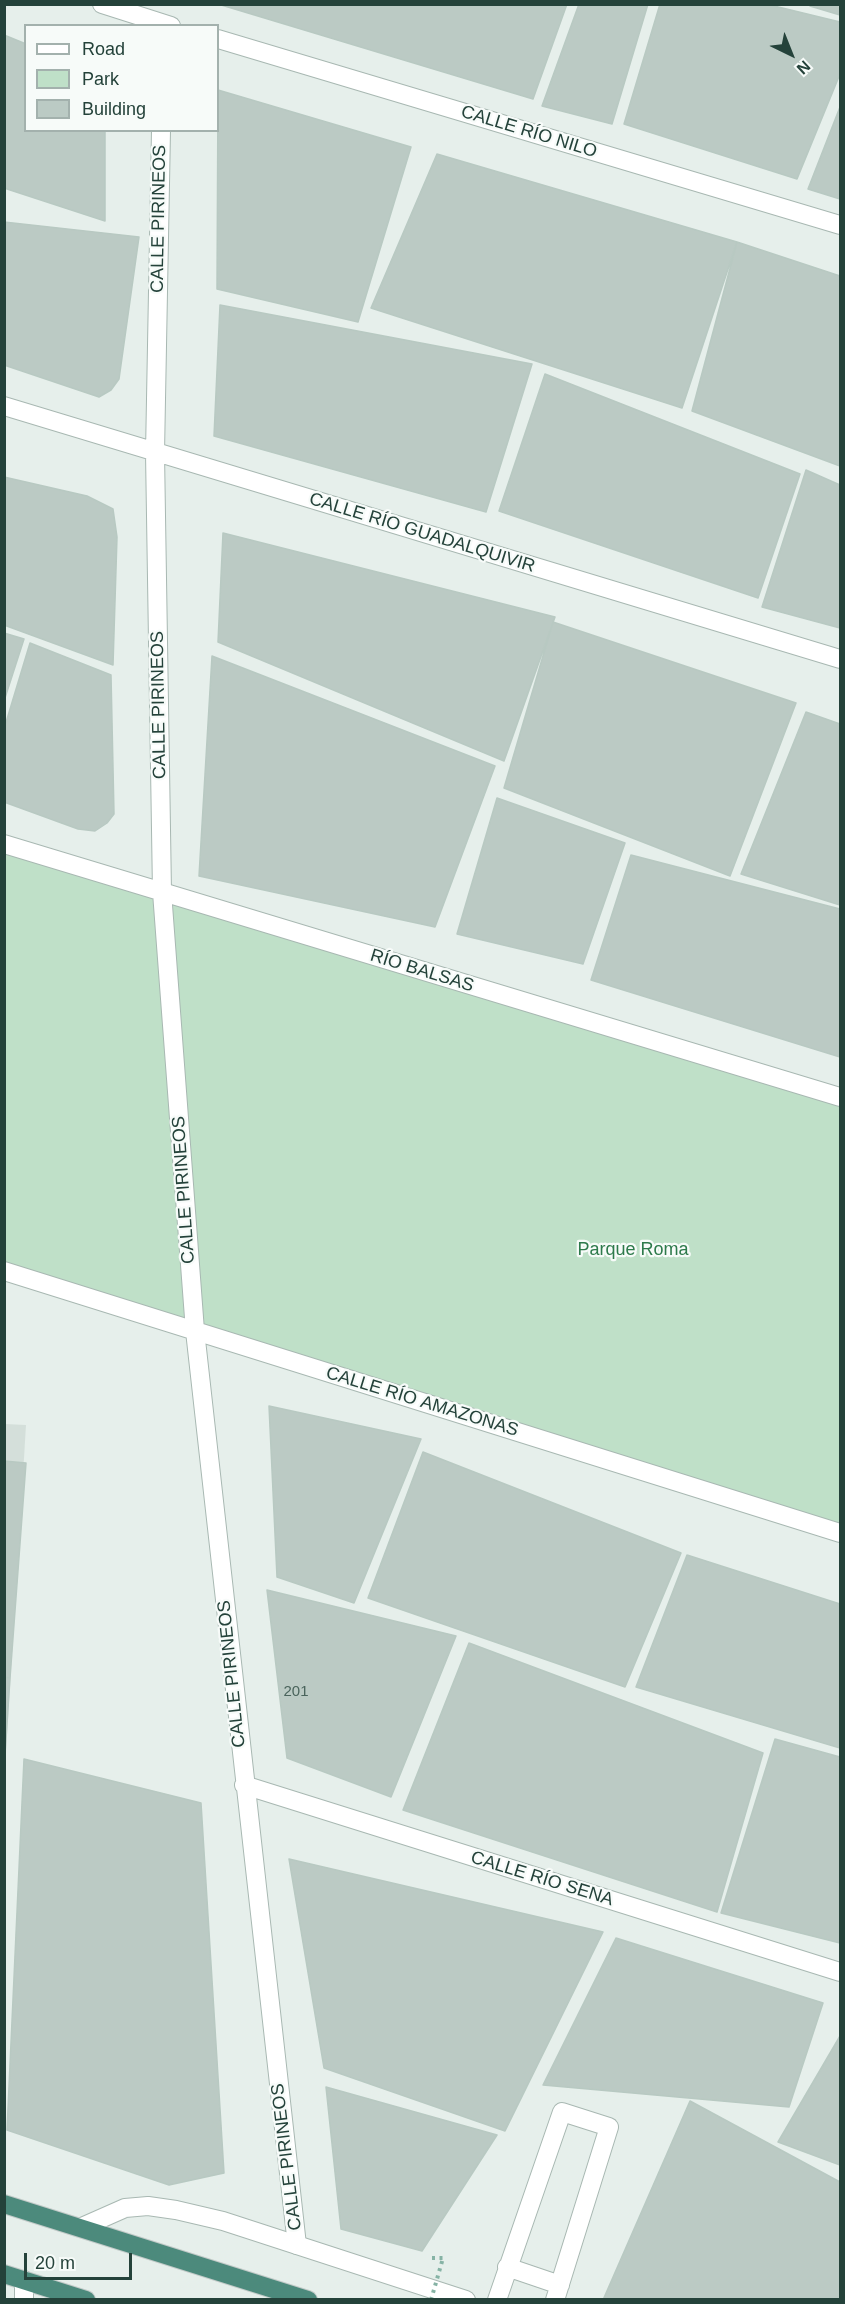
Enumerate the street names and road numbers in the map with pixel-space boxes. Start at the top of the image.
street label: CALLE RÍO NILO [458,101,600,163]
street label: CALLE PIRINEOS [147,145,171,293]
street label: CALLE RÍO GUADALQUIVIR [306,488,538,578]
street label: CALLE PIRINEOS [147,631,171,779]
street label: RÍO BALSAS [368,945,476,997]
street label: CALLE PIRINEOS [168,1115,200,1265]
street label: CALLE RÍO AMAZONAS [323,1362,521,1442]
street label: CALLE PIRINEOS [214,1599,250,1749]
street label: CALLE RÍO SENA [468,1847,616,1911]
street label: CALLE PIRINEOS [267,2082,307,2232]

